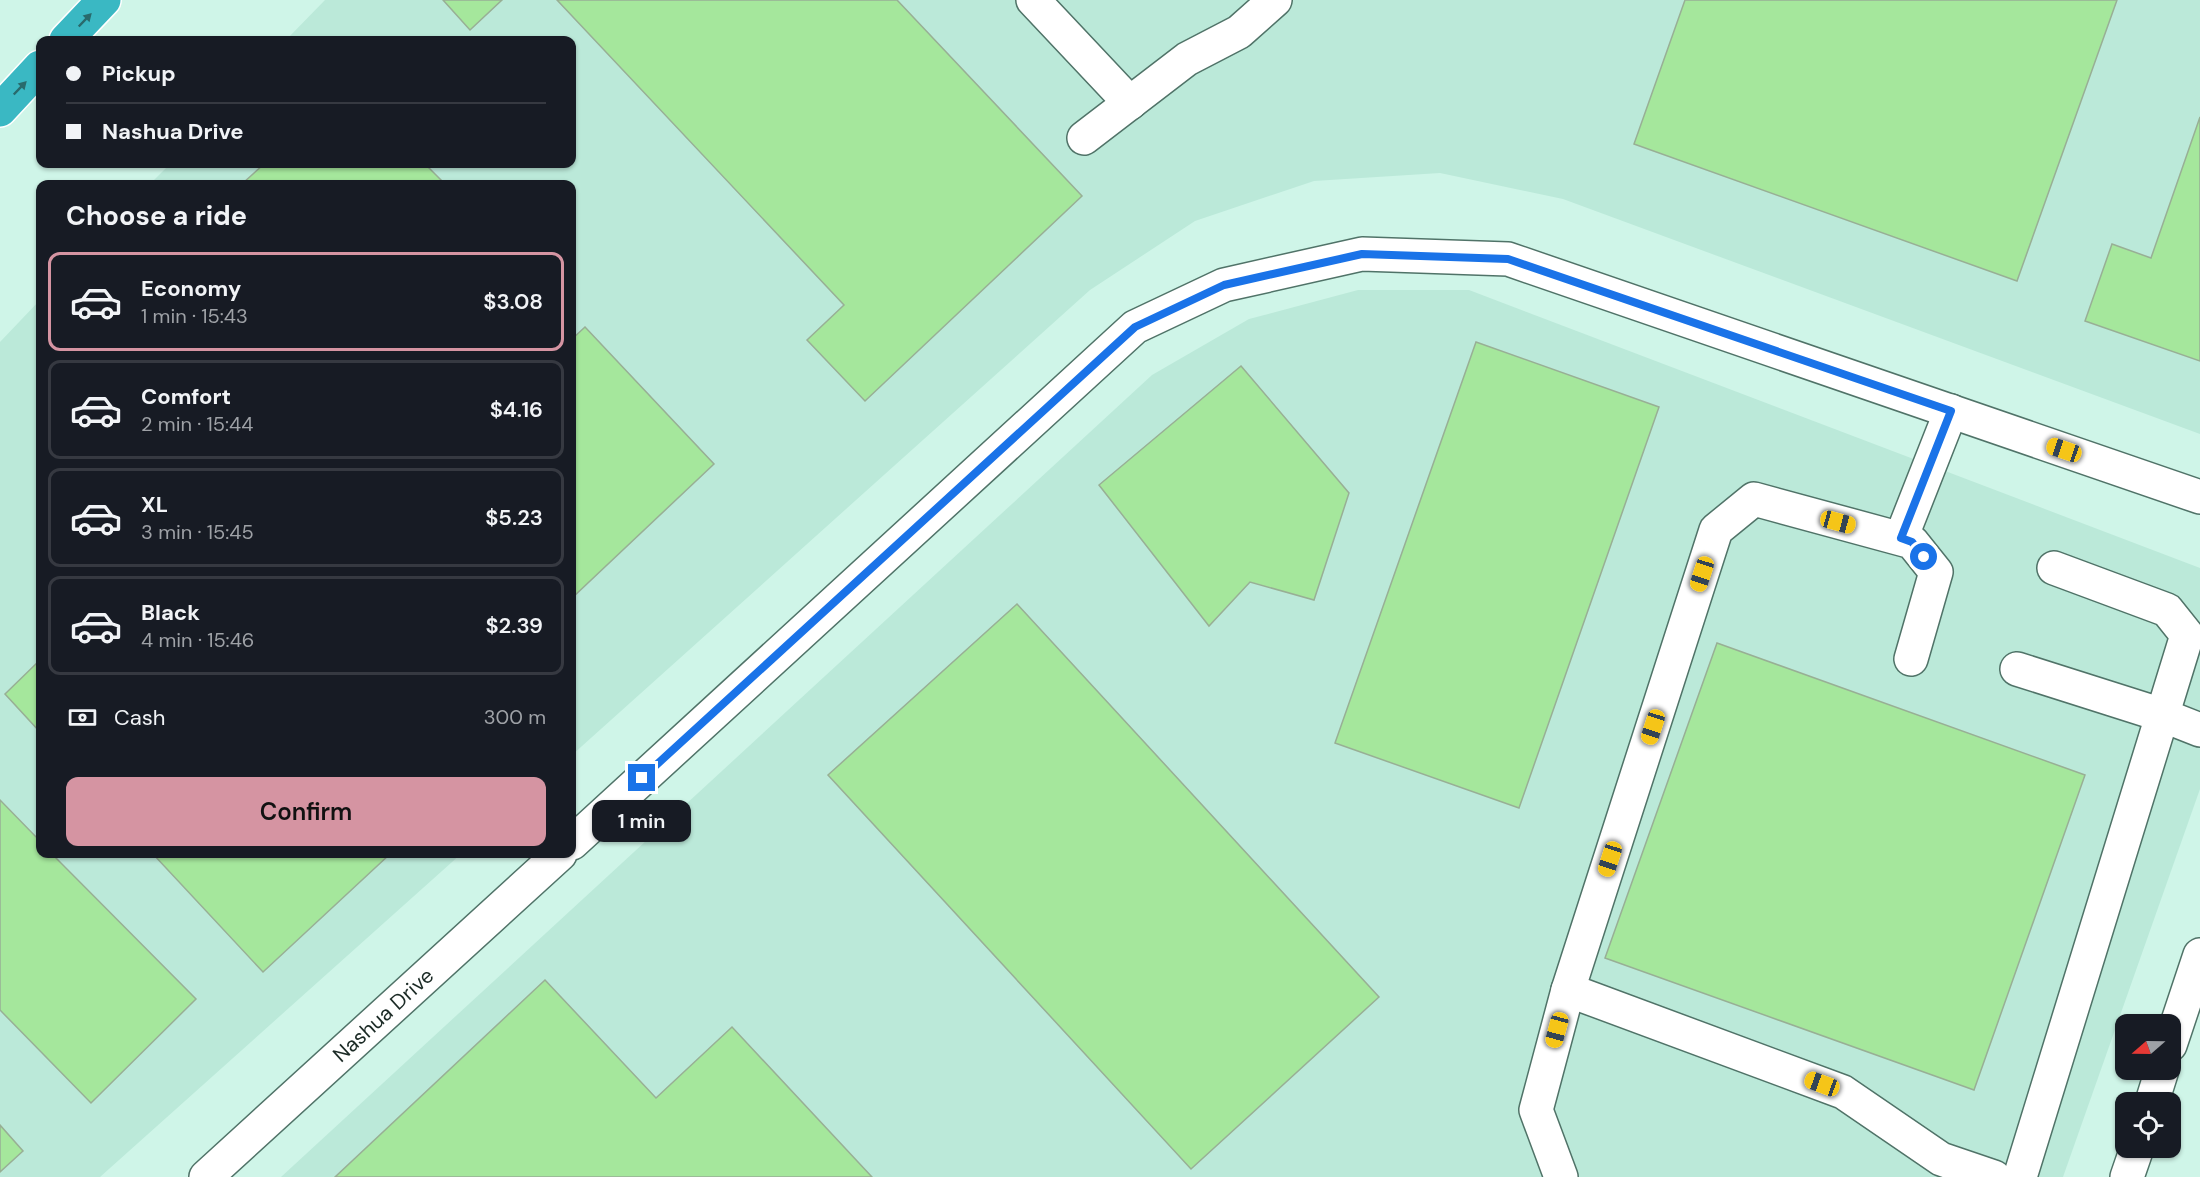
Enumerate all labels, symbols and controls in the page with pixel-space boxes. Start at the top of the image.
one-way arrow [78,13,92,28]
text: Pickup [102,59,176,88]
one-way arrow [13,81,27,96]
text: Nashua Drive [102,117,244,146]
text: Choose a ride [66,198,247,233]
text: Economy [141,274,241,303]
icon: car [69,275,123,329]
text: $3.08 [483,287,543,316]
text: 1 min · 15:43 [141,303,248,329]
text: Comfort [141,382,231,411]
icon: car [69,383,123,437]
text: $4.16 [490,395,543,424]
text: 2 min · 15:44 [141,411,253,437]
car [2044,436,2084,464]
text: XL [141,490,168,519]
icon: car [69,491,123,545]
text: $5.23 [485,503,543,532]
car [1818,509,1858,535]
text: 3 min · 15:45 [141,519,254,545]
route start [1910,543,1937,570]
car [1688,554,1716,594]
text: Black [141,598,200,627]
icon: car [69,599,123,653]
text: $2.39 [485,611,543,640]
text: 4 min · 15:46 [141,627,254,653]
icon: cash [66,701,99,734]
text: Cash [114,703,165,732]
text: 300 m [484,704,546,730]
car [1639,707,1667,747]
route end [628,764,655,791]
button: Confirm [66,777,546,846]
callout: 1 min [592,799,692,841]
text: 1 min [618,808,665,834]
car [1596,839,1624,879]
street label: Nashua Drive [327,962,440,1069]
car [1544,1010,1570,1050]
north arrow [2115,1014,2181,1080]
map controls [2115,1014,2181,1158]
car [1802,1069,1842,1099]
button: locate [2115,1092,2181,1158]

